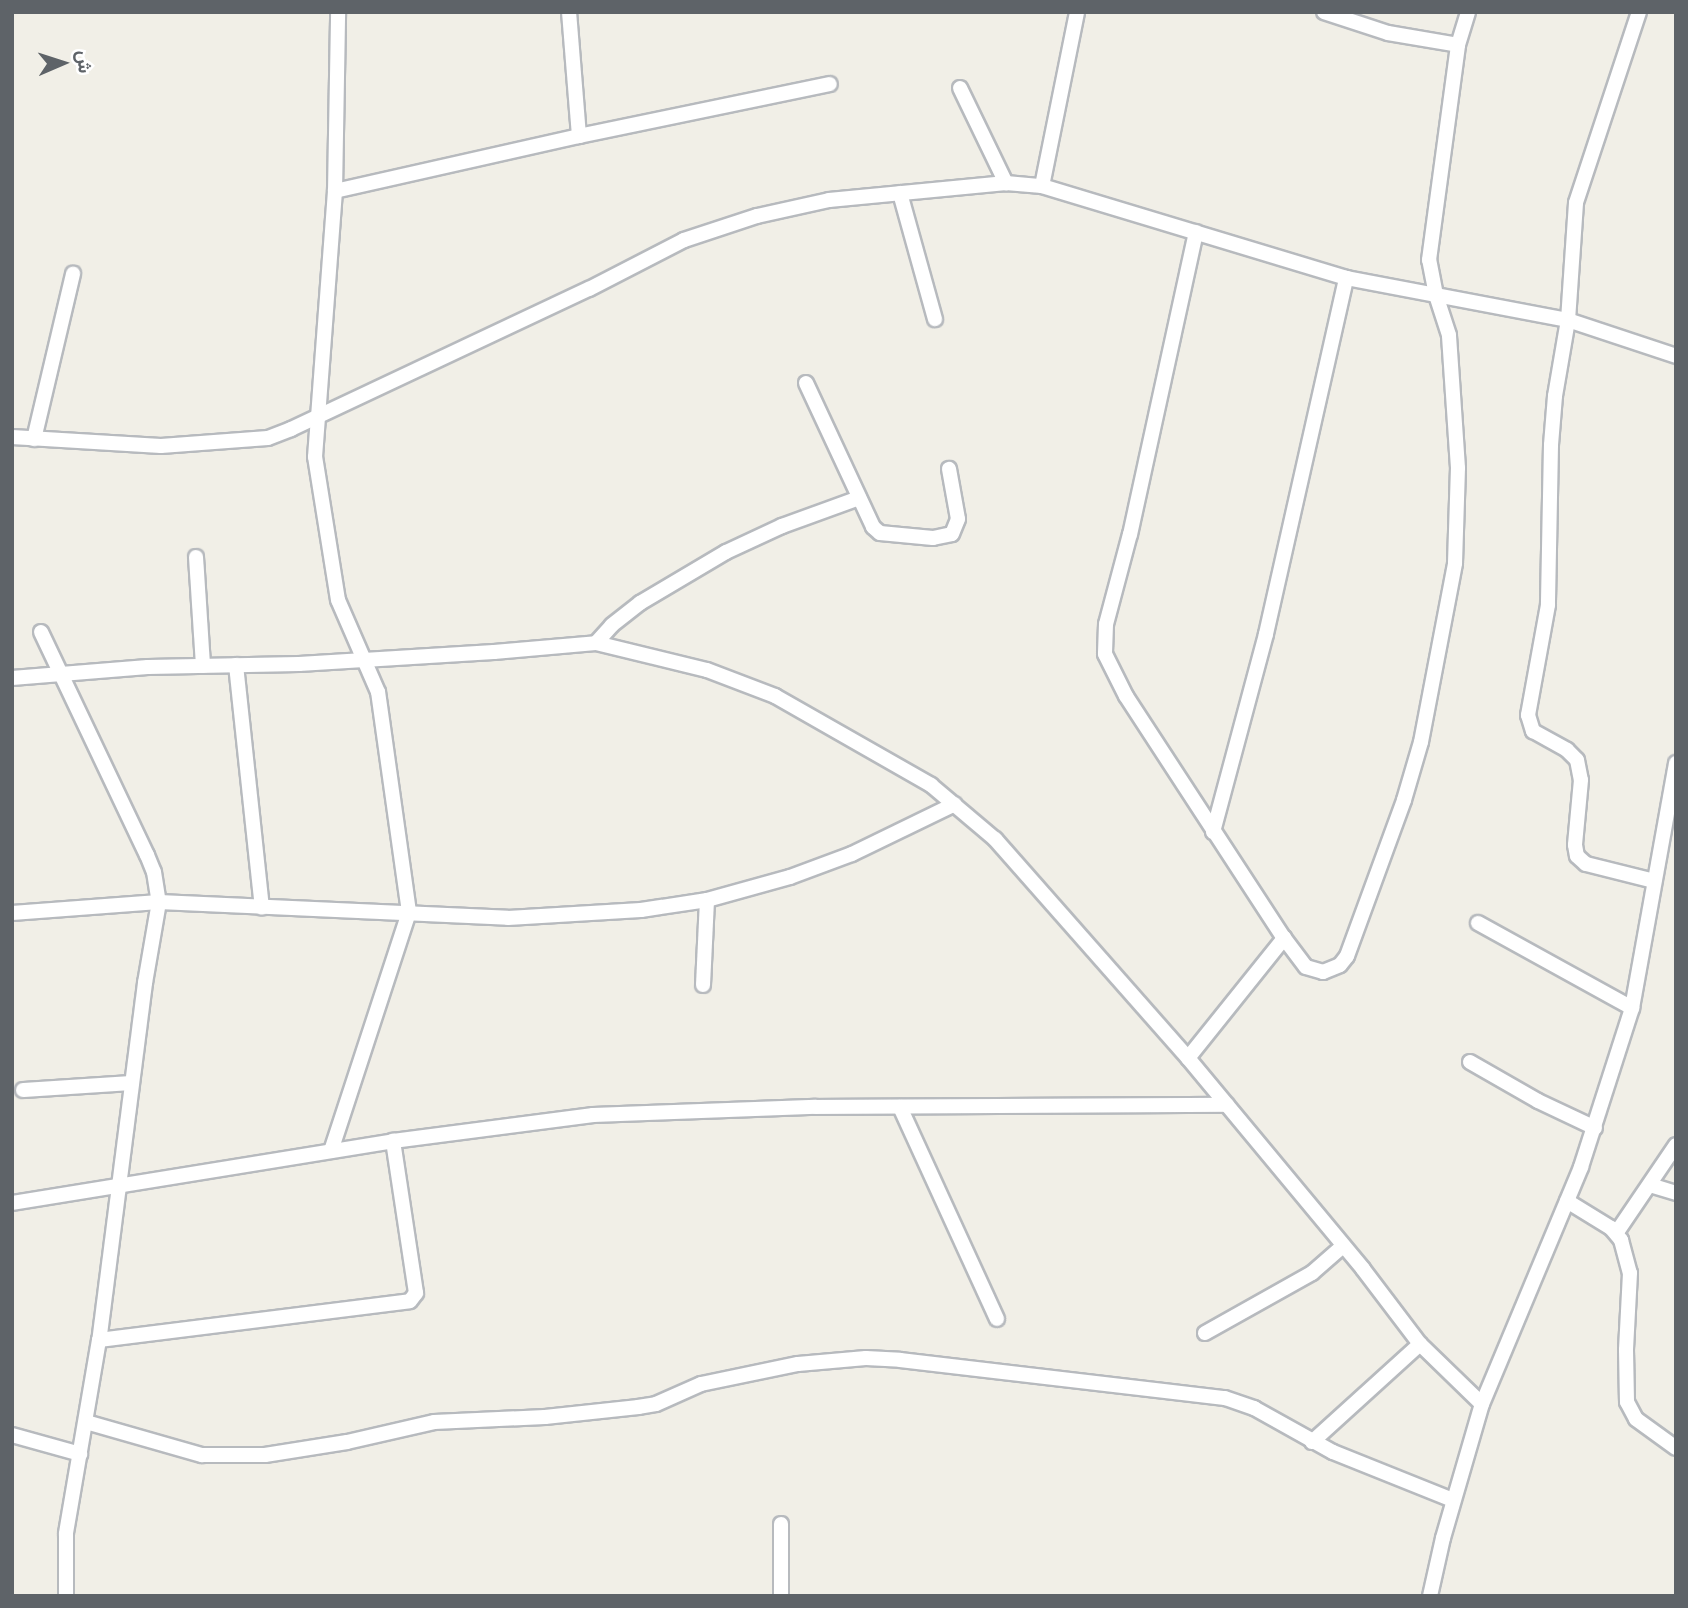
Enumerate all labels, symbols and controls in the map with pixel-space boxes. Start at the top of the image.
north arrow [28,28,98,98]
text: ش [72,50,97,74]

